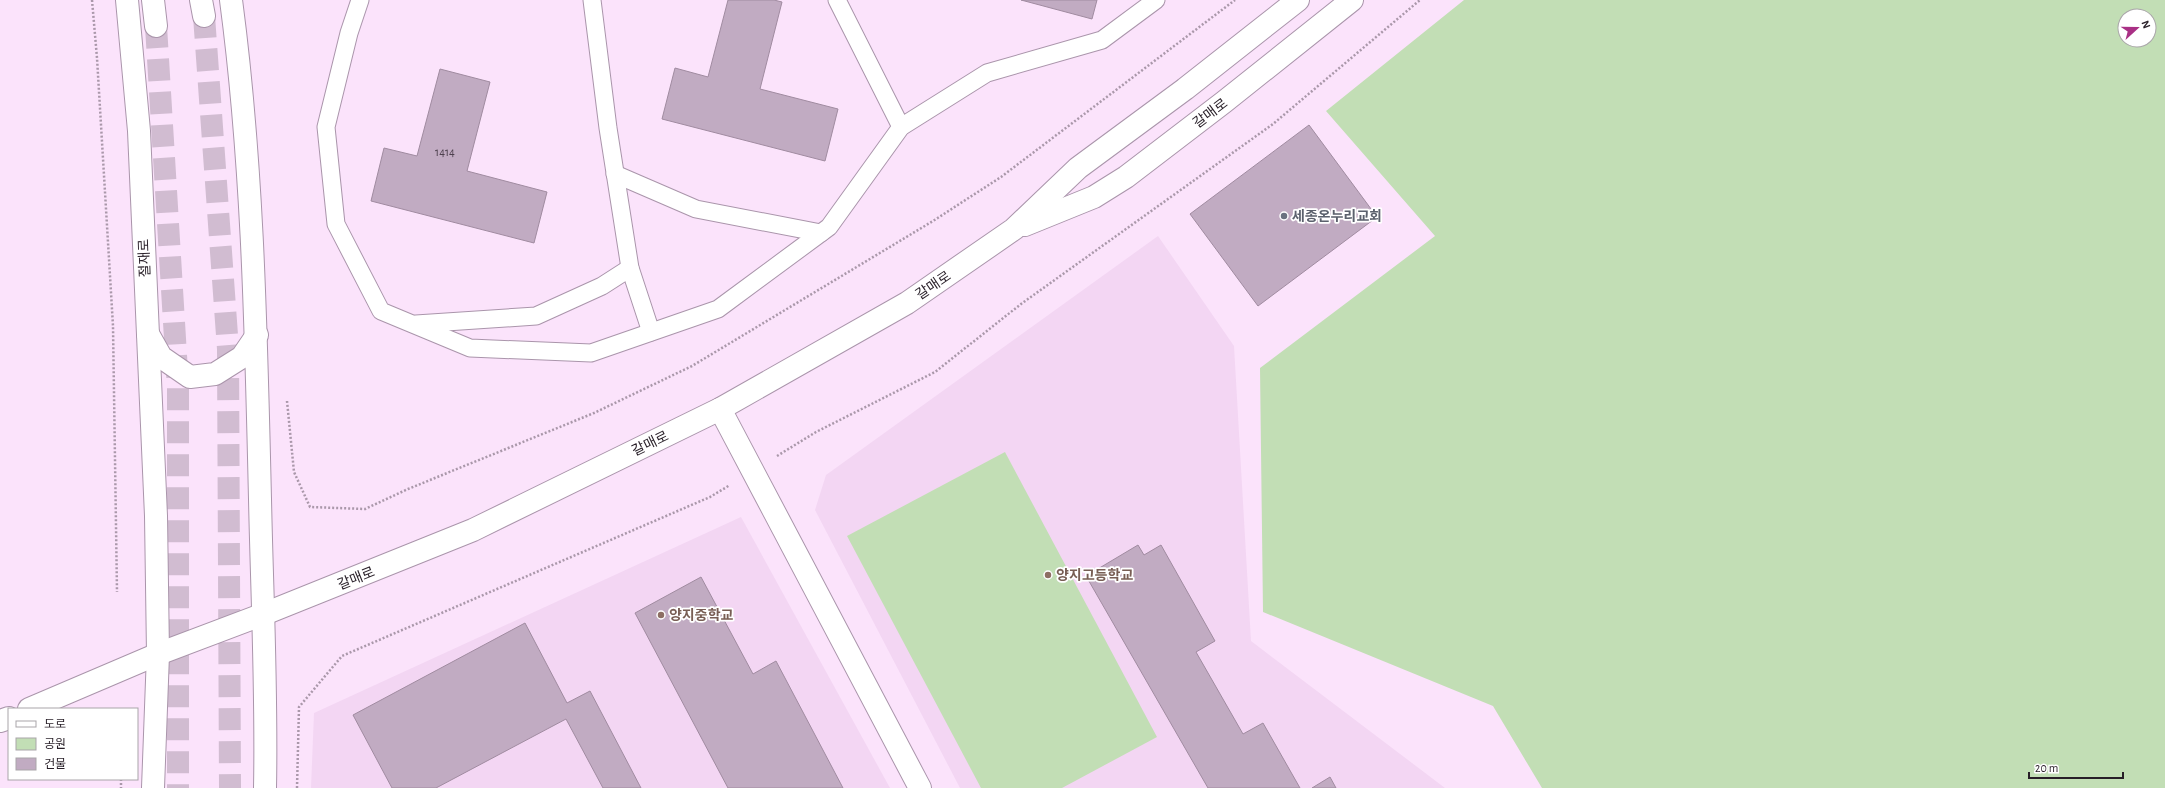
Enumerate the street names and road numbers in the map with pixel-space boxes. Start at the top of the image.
street label: 갈매로 [1190,96,1230,131]
street label: 절재로 [136,238,153,278]
street label: 갈매로 [913,268,954,302]
street label: 갈매로 [630,428,671,459]
street label: 갈매로 [335,564,377,593]

